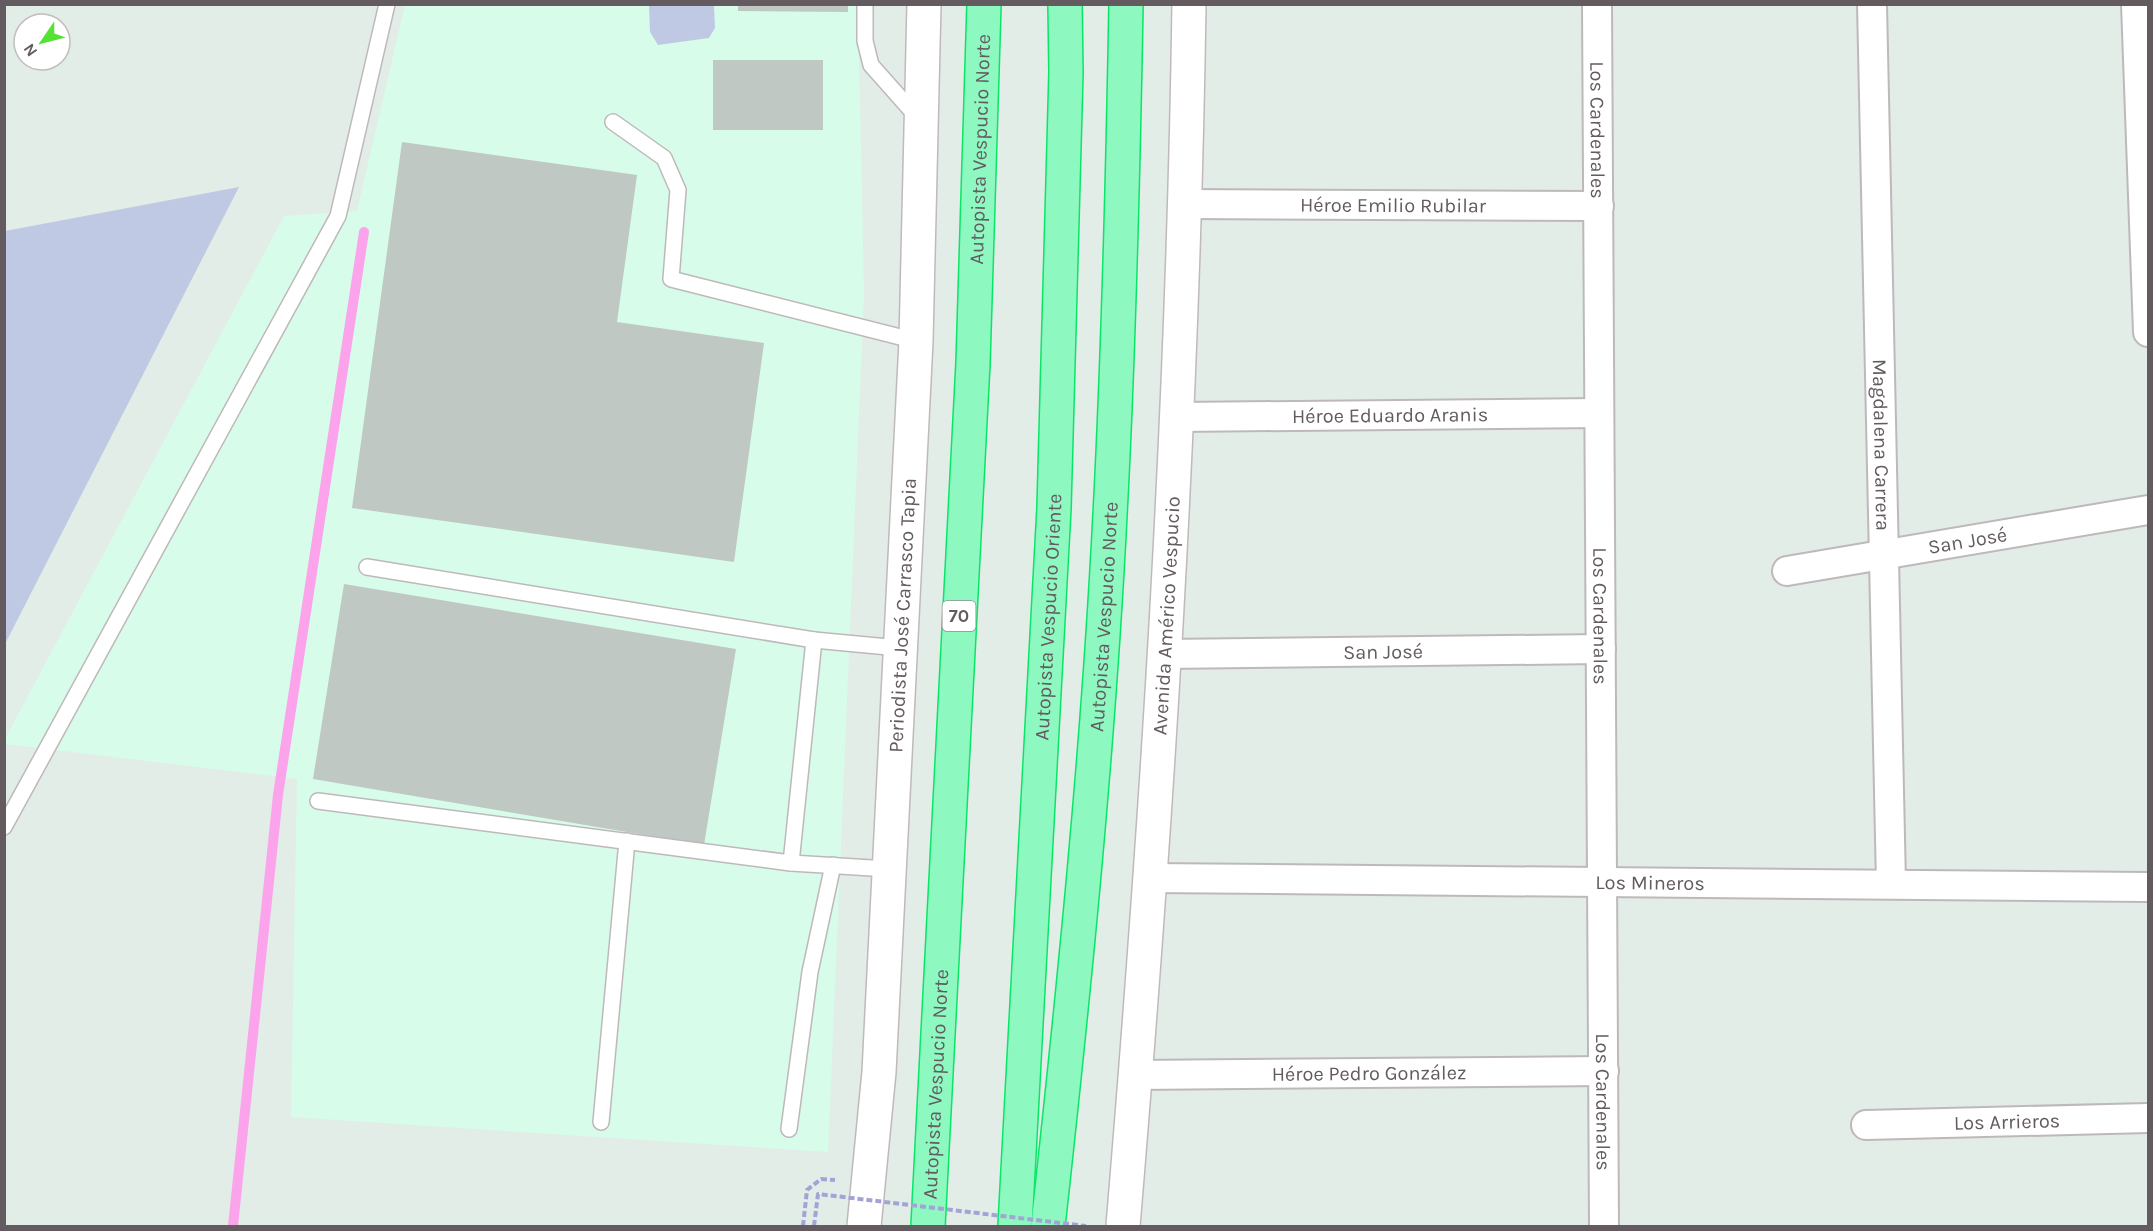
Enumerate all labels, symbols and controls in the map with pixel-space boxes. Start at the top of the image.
north arrow [12,12,72,72]
street label: Autopista Vespucio Norte [965,34,995,265]
text: N [19,40,41,60]
street label: Los Cardenales [1585,61,1609,199]
street label: Héroe Emilio Rubilar [1300,194,1487,217]
street label: Magdalena Carrera [1868,359,1894,531]
street label: Héroe Eduardo Aranis [1292,403,1488,428]
street label: Periodista José Carrasco Tapia [884,477,921,753]
street label: Autopista Vespucio Oriente [1030,493,1066,741]
street label: Avenida Américo Vespucio [1148,496,1185,736]
street label: Autopista Vespucio Norte [1085,501,1123,733]
street label: San José [1926,523,2009,559]
street label: Los Cardenales [1588,547,1612,685]
road number: 70 [942,601,976,631]
street label: San José [1343,640,1423,664]
street label: Los Mineros [1595,871,1705,895]
street label: Autopista Vespucio Norte [918,969,953,1200]
street label: Los Cardenales [1591,1033,1615,1171]
street label: Héroe Pedro González [1271,1061,1466,1086]
street label: Los Arrieros [1953,1109,2060,1135]

